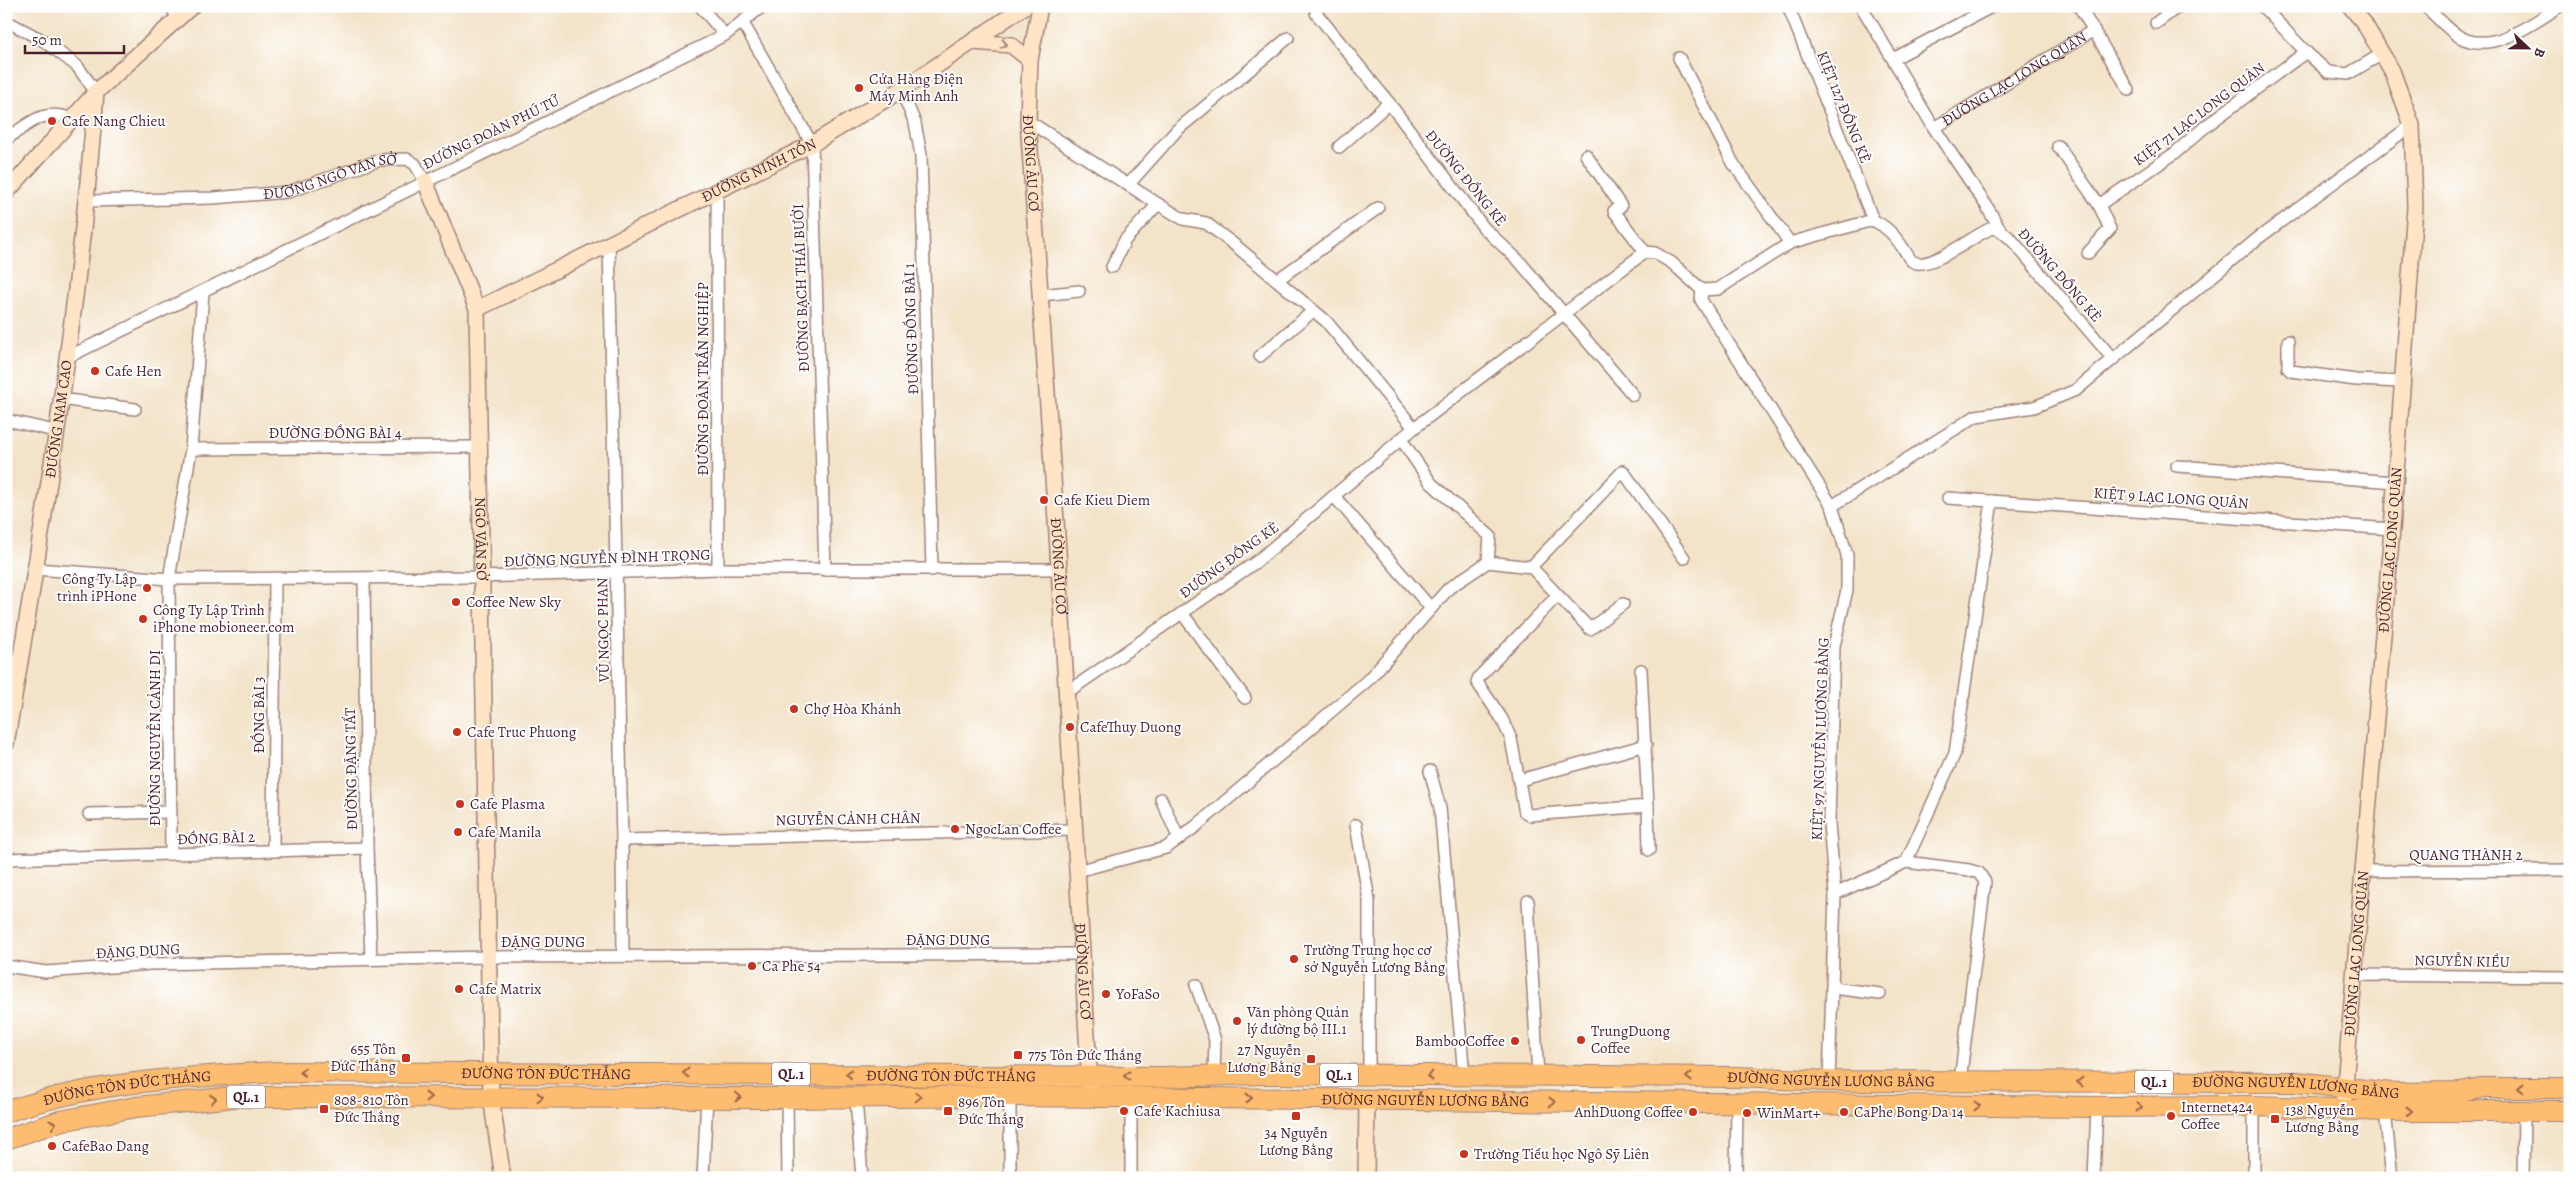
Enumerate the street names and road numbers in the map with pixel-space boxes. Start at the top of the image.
street label: ĐƯỜNG LẠC LONG QUÂN [1938,27,2090,131]
street label: KIỆT 127 ĐỒNG KÈ [1812,48,1876,166]
street label: KIỆT 71 LẠC LONG QUÂN [2129,58,2269,170]
street label: ĐƯỜNG ĐOÀN PHÚ TỨ [419,90,563,174]
street label: ĐƯỜNG ÂU CƠ [1018,114,1044,212]
street label: ĐƯỜNG ĐỒNG KÈ [1421,126,1511,230]
street label: ĐƯỜNG NINH TỐN [698,133,820,207]
street label: ĐƯỜNG NGÔ VĂN SỞ [262,149,398,204]
street label: ĐƯỜNG BẠCH THÁI BƯỞI [788,204,814,372]
street label: ĐƯỜNG ĐỒNG KÈ [2014,224,2106,326]
street label: ĐƯỜNG ĐỒNG BÀI 1 [899,263,923,395]
street label: ĐƯỜNG ĐOÀN TRẦN NGHIỆP [693,282,713,476]
street label: ĐƯỜNG NAM CAO [40,359,77,480]
street label: ĐƯỜNG ĐỒNG BÀI 4 [268,423,402,443]
street label: ĐƯỜNG LẠC LONG QUÂN [2373,466,2406,634]
street label: KIỆT 9 LẠC LONG QUÂN [2093,483,2249,513]
street label: NGÔ VĂN SỞ [470,497,492,581]
street label: ĐƯỜNG ÂU CƠ [1046,517,1072,615]
street label: ĐƯỜNG ĐỒNG KÈ [1175,517,1283,603]
street label: ĐƯỜNG NGUYỄN ĐÌNH TRỌNG [503,544,711,572]
street label: VŨ NGỌC PHAN [592,577,614,684]
street label: KIỆT 97 NGUYỄN LƯƠNG BẰNG [1806,637,1834,841]
street label: ĐƯỜNG NGUYỄN CẢNH DỊ [145,650,165,826]
street label: ĐỒNG BÀI 3 [249,676,269,754]
street label: ĐƯỜNG ĐẶNG TẤT [340,707,362,831]
street label: NGUYỄN CẢNH CHÂN [775,808,921,830]
street label: ĐỒNG BÀI 2 [177,827,255,849]
street label: QUANG THÀNH 2 [2409,845,2523,865]
street label: ĐƯỜNG LẠC LONG QUÂN [2339,870,2373,1037]
street label: ĐƯỜNG ÂU CƠ [1070,922,1096,1021]
street label: ĐẶNG DUNG [906,930,990,950]
street label: ĐẶNG DUNG [501,932,585,952]
street label: ĐẶNG DUNG [95,939,181,963]
street label: NGUYỄN KIỀU [2414,950,2510,972]
road number: QL.1 [772,1062,810,1086]
street label: ĐƯỜNG TÔN ĐỨC THẮNG [461,1063,631,1084]
road number: QL.1 [1320,1064,1358,1086]
street label: ĐƯỜNG TÔN ĐỨC THẮNG [866,1065,1036,1086]
street label: ĐƯỜNG TÔN ĐỨC THẮNG [41,1066,212,1110]
street label: ĐƯỜNG NGUYỄN LƯƠNG BẰNG [1727,1067,1935,1091]
road number: QL.1 [2135,1070,2173,1094]
street label: ĐƯỜNG NGUYỄN LƯƠNG BẰNG [2192,1072,2399,1103]
road number: QL.1 [227,1086,265,1108]
street label: ĐƯỜNG NGUYỄN LƯƠNG BẰNG [1321,1089,1529,1111]

